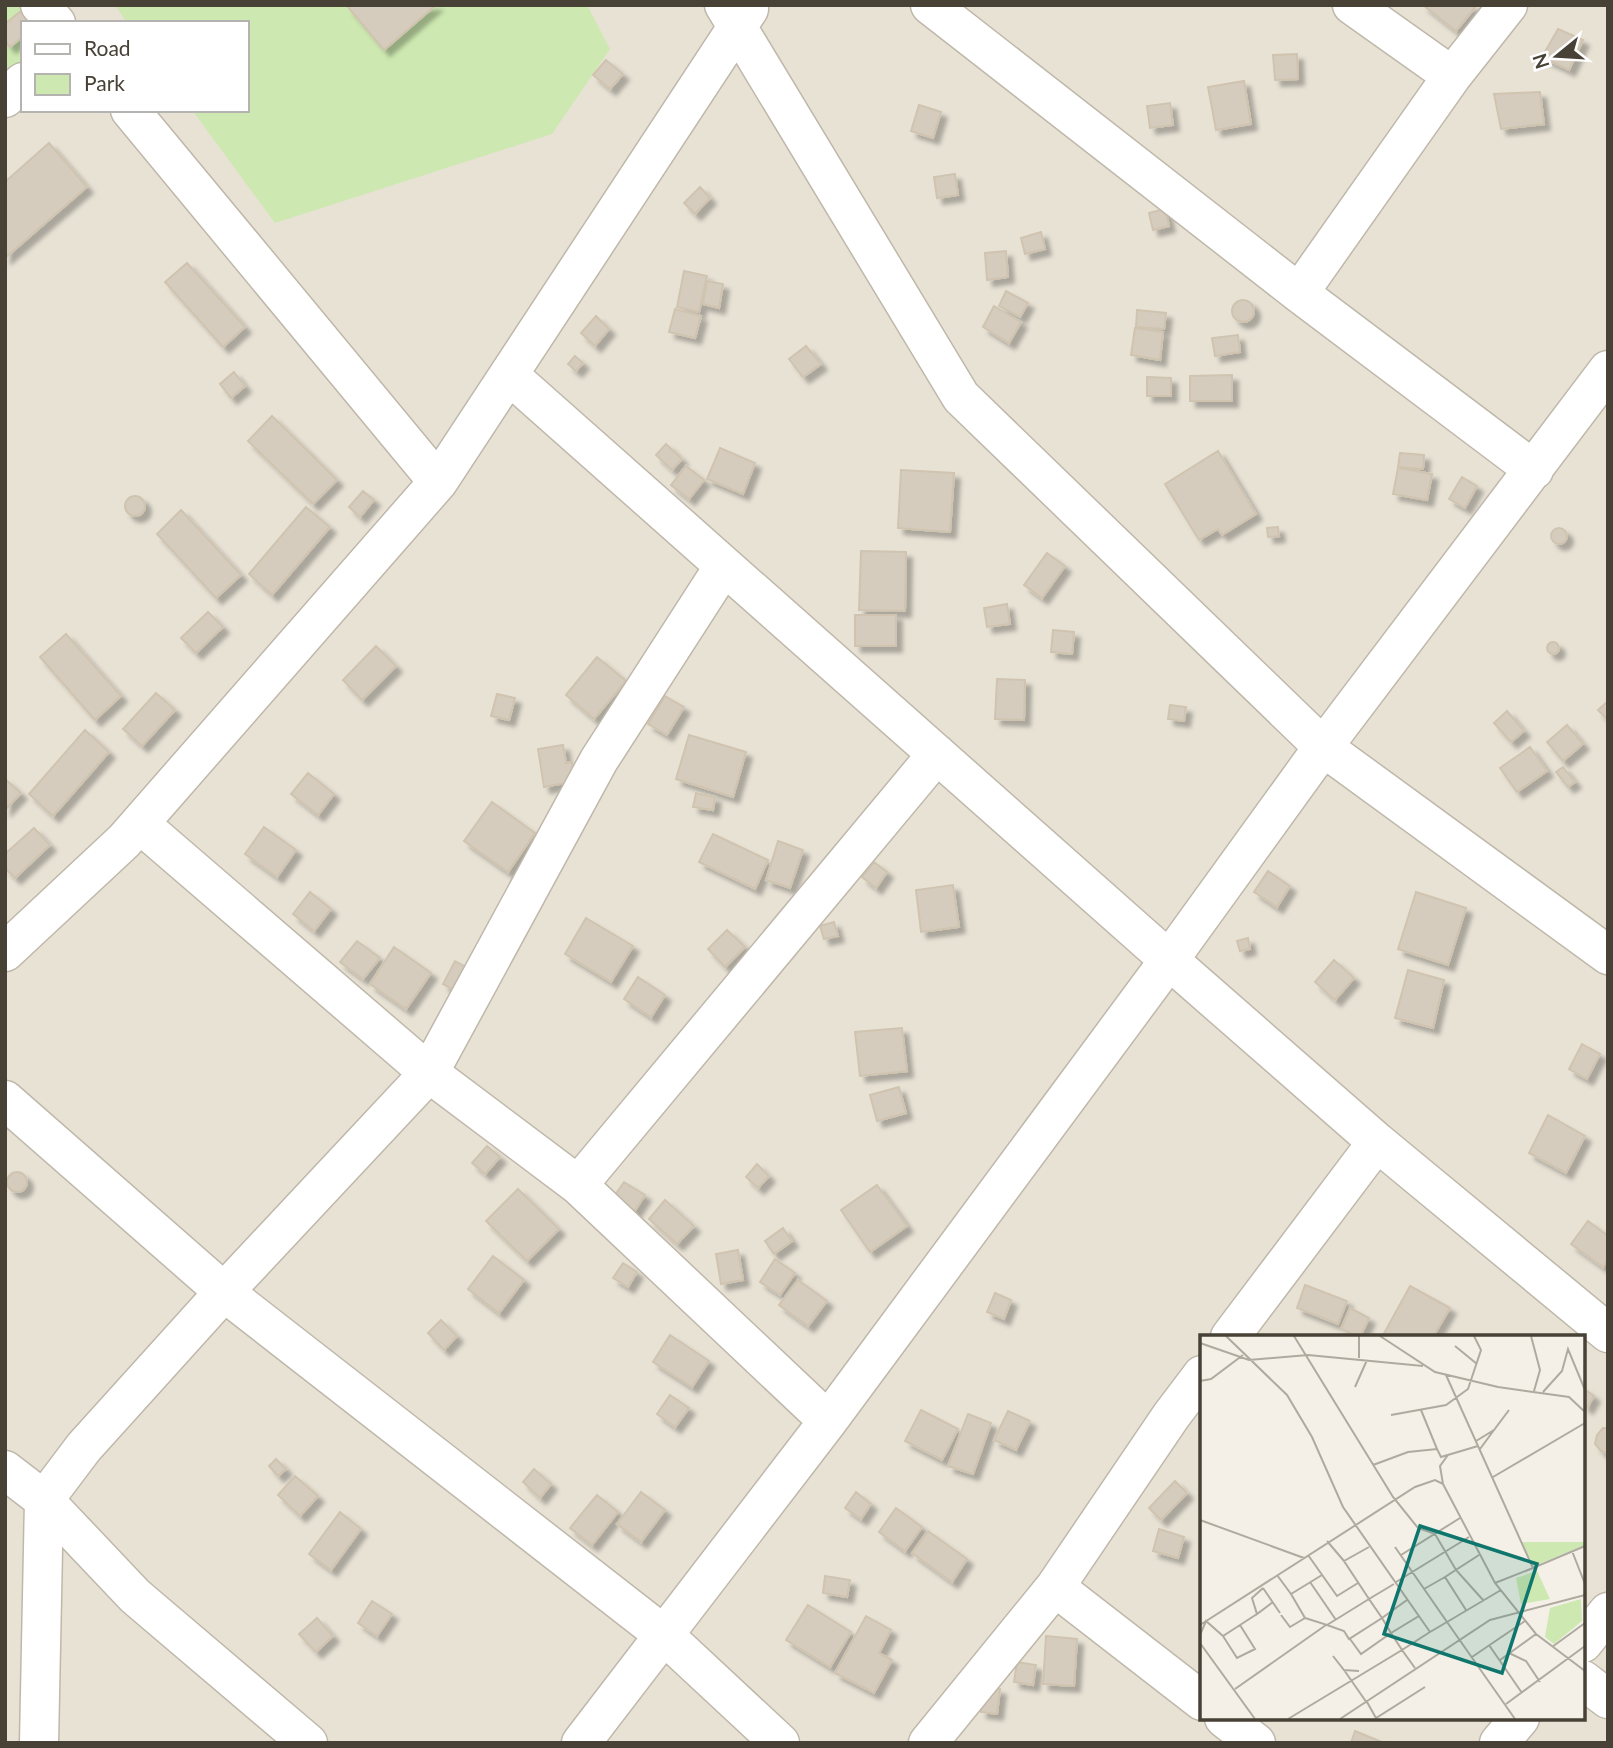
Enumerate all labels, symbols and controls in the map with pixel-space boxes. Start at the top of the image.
legend [21,21,248,112]
north arrow [1522,21,1592,91]
text: Road [84,35,131,60]
text: N [1527,51,1554,72]
text: Park [84,70,125,95]
inset map [1200,1335,1585,1720]

